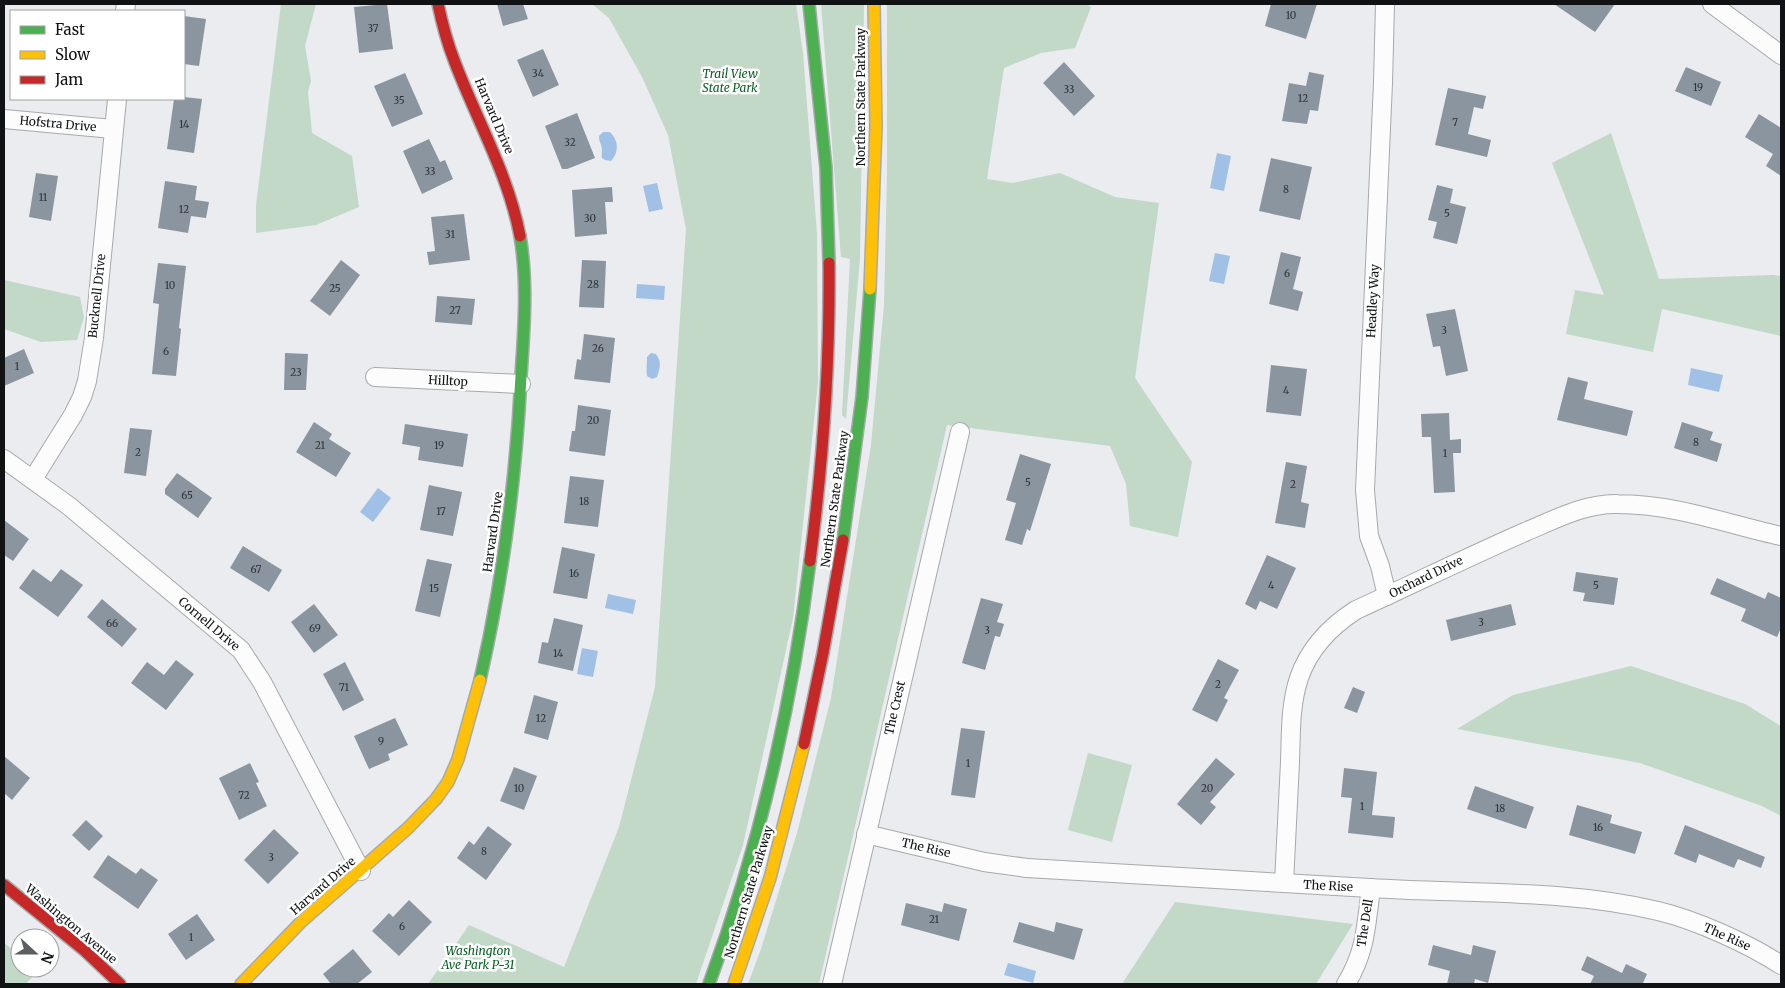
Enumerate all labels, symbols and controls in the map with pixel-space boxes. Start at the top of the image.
house number: 10 [1286,9,1296,22]
legend [10,10,185,100]
text: Fast [55,20,85,39]
house number: 37 [367,22,379,35]
street label: Northern State Parkway [853,28,868,166]
text: Slow [55,45,90,64]
park label: Trail View State Park [702,66,758,95]
house number: 34 [532,67,544,80]
text: Jam [54,70,83,89]
street label: Harvard Drive [472,76,517,156]
house number: 19 [1693,81,1703,94]
house number: 33 [1064,83,1075,96]
house number: 12 [1298,92,1308,105]
house number: 35 [393,94,405,107]
street label: Hofstra Drive [19,113,97,134]
house number: 7 [1452,116,1458,129]
house number: 14 [179,118,189,131]
house number: 32 [564,136,576,149]
house number: 33 [425,165,436,178]
house number: 8 [1283,183,1289,196]
house number: 11 [39,191,48,204]
house number: 12 [179,203,189,216]
house number: 5 [1444,207,1450,220]
house number: 30 [584,212,596,225]
house number: 31 [445,228,455,241]
street label: Bucknell Drive [85,253,108,339]
street label: Headley Way [1363,264,1382,338]
house number: 6 [1284,267,1290,280]
house number: 28 [587,278,599,291]
house number: 10 [165,279,175,292]
house number: 25 [329,282,341,295]
house number: 27 [449,304,461,317]
house number: 3 [1441,324,1447,337]
house number: 26 [592,342,604,355]
house number: 6 [163,345,169,358]
house number: 1 [15,360,20,373]
house number: 23 [290,366,302,379]
street label: Hilltop [428,372,468,389]
house number: 4 [1283,384,1289,397]
house number: 20 [587,414,599,427]
street label: Northern State Parkway [817,429,852,568]
house number: 8 [1693,436,1699,449]
house number: 21 [315,439,326,452]
house number: 19 [434,439,444,452]
house number: 2 [135,446,141,459]
house number: 1 [1443,447,1448,460]
house number: 5 [1025,476,1031,489]
house number: 2 [1290,478,1296,491]
house number: 65 [181,489,193,502]
street label: Harvard Drive [479,491,506,573]
house number: 18 [579,495,589,508]
house number: 17 [436,505,446,518]
street label: Orchard Drive [1386,552,1465,601]
house number: 67 [251,563,262,576]
house number: 16 [569,567,579,580]
house number: 4 [1268,579,1274,592]
house number: 5 [1593,579,1599,592]
house number: 15 [429,582,439,595]
street label: Cornell Drive [176,594,243,654]
house number: 3 [1478,616,1484,629]
house number: 66 [106,617,118,630]
house number: 69 [309,622,321,635]
house number: 3 [984,624,990,637]
house number: 14 [553,647,563,660]
house number: 2 [1215,678,1221,691]
street label: The Crest [881,679,908,736]
house number: 71 [339,681,349,694]
house number: 12 [536,712,546,725]
house number: 9 [378,735,384,748]
house number: 1 [966,757,971,770]
house number: 10 [514,782,524,795]
house number: 20 [1201,782,1213,795]
house number: 72 [238,789,250,802]
house number: 1 [1360,800,1365,813]
house number: 18 [1495,802,1505,815]
house number: 16 [1593,821,1603,834]
street label: Northern State Parkway [721,824,776,960]
street label: The Rise [900,835,952,860]
house number: 8 [481,845,487,858]
house number: 3 [268,851,274,864]
street label: Harvard Drive [287,853,358,918]
street label: The Rise [1303,877,1353,894]
street label: Washington Avenue [22,880,120,966]
street label: The Dell [1353,898,1376,948]
house number: 21 [929,913,940,926]
house number: 6 [399,920,405,933]
street label: The Rise [1701,920,1753,954]
north arrow [10,928,60,978]
house number: 1 [189,931,194,944]
park label: Washington Ave Park P-31 [440,943,515,972]
text: N [37,949,58,966]

